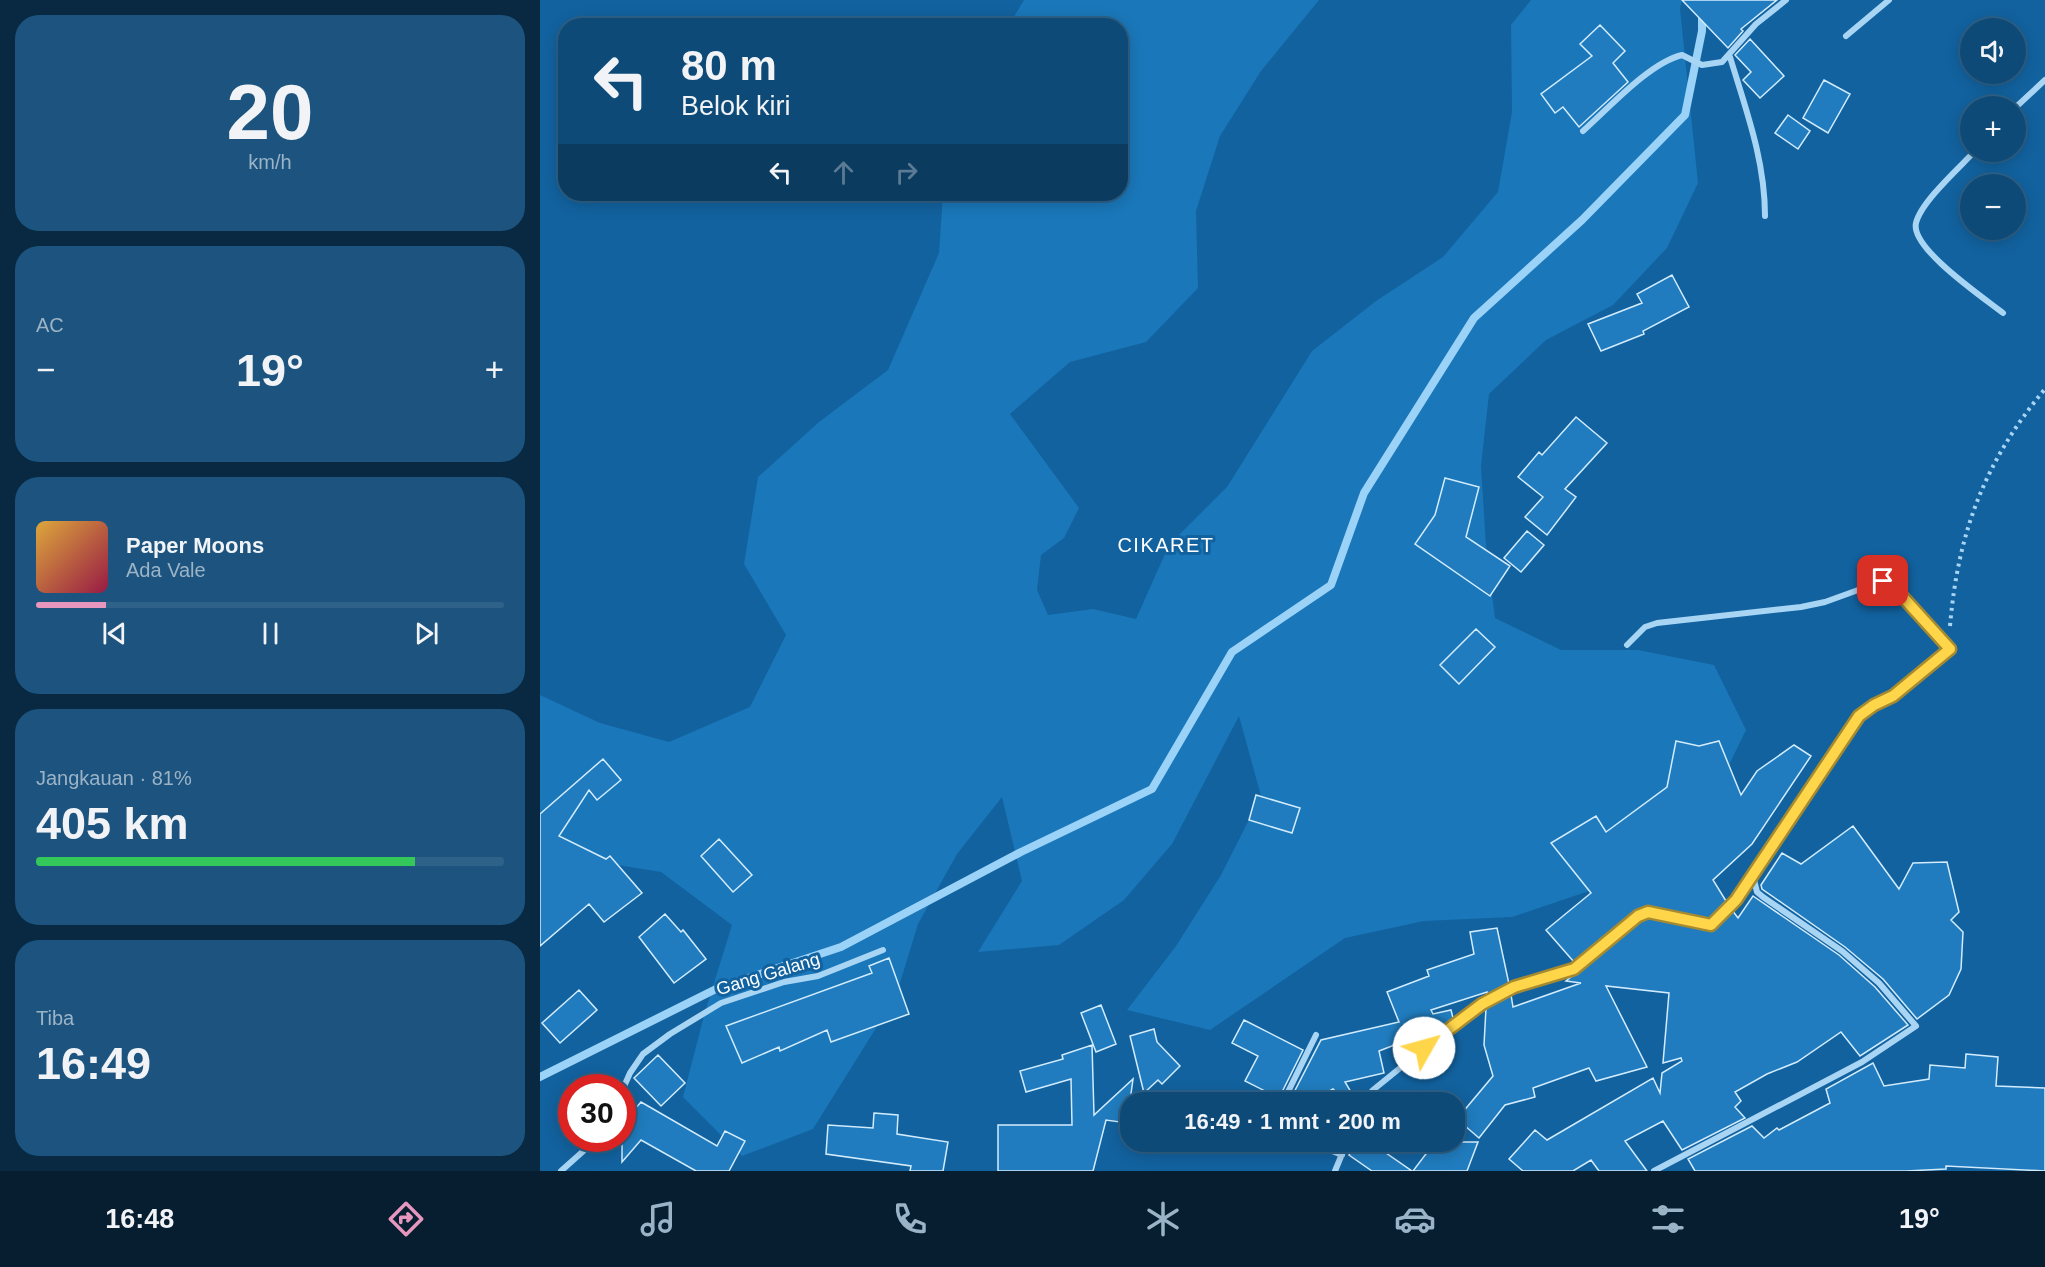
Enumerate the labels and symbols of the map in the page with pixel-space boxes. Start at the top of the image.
district label: CIKARET [1117,534,1215,556]
pin [1857,555,1908,606]
street label: Gang Galang [714,949,822,999]
position arrow [1392,1016,1456,1080]
speed limit sign: 30 [558,1074,636,1152]

